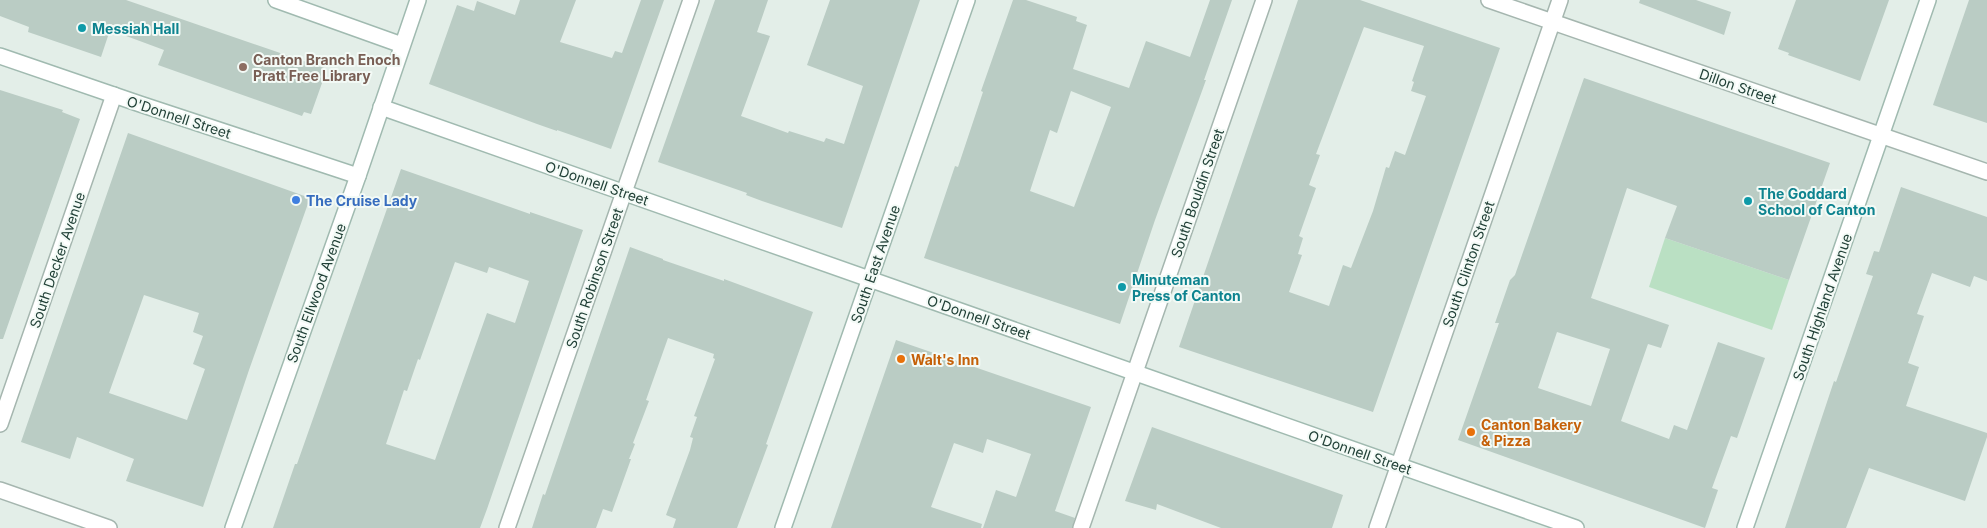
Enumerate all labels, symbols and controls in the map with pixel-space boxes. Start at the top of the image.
place label: Messiah Hall [92,20,179,37]
marker: Messiah Hall [76,22,88,34]
place label: Canton Branch Enoch Pratt Free Library [253,51,400,84]
marker: Canton Branch Enoch Pratt Free Library [237,61,249,73]
street label: Dillon Street [1697,65,1779,107]
street label: O'Donnell Street [125,92,234,142]
street label: South Bouldin Street [1167,126,1227,260]
street label: O'Donnell Street [543,157,651,209]
place label: The Goddard School of Canton [1758,185,1875,218]
street label: South Decker Avenue [26,190,88,330]
place label: The Cruise Lady [306,192,418,209]
marker: The Cruise Lady [290,194,302,206]
marker: The Goddard School of Canton [1742,195,1754,207]
street label: South Clinton Street [1438,198,1498,329]
street label: South East Avenue [847,203,903,325]
street label: South Robinson Street [562,205,626,350]
street label: South Ellwood Avenue [283,221,349,365]
street label: South Highland Avenue [1789,231,1855,383]
place label: Minuteman Press of Canton [1132,271,1241,304]
marker: Minuteman Press of Canton [1116,281,1128,293]
street label: O'Donnell Street [925,291,1033,343]
place label: Walt's Inn [911,351,979,368]
marker: Walt's Inn [895,353,907,365]
place label: Canton Bakery & Pizza [1481,416,1582,449]
street label: O'Donnell Street [1306,426,1414,478]
marker: Canton Bakery & Pizza [1465,426,1477,438]

